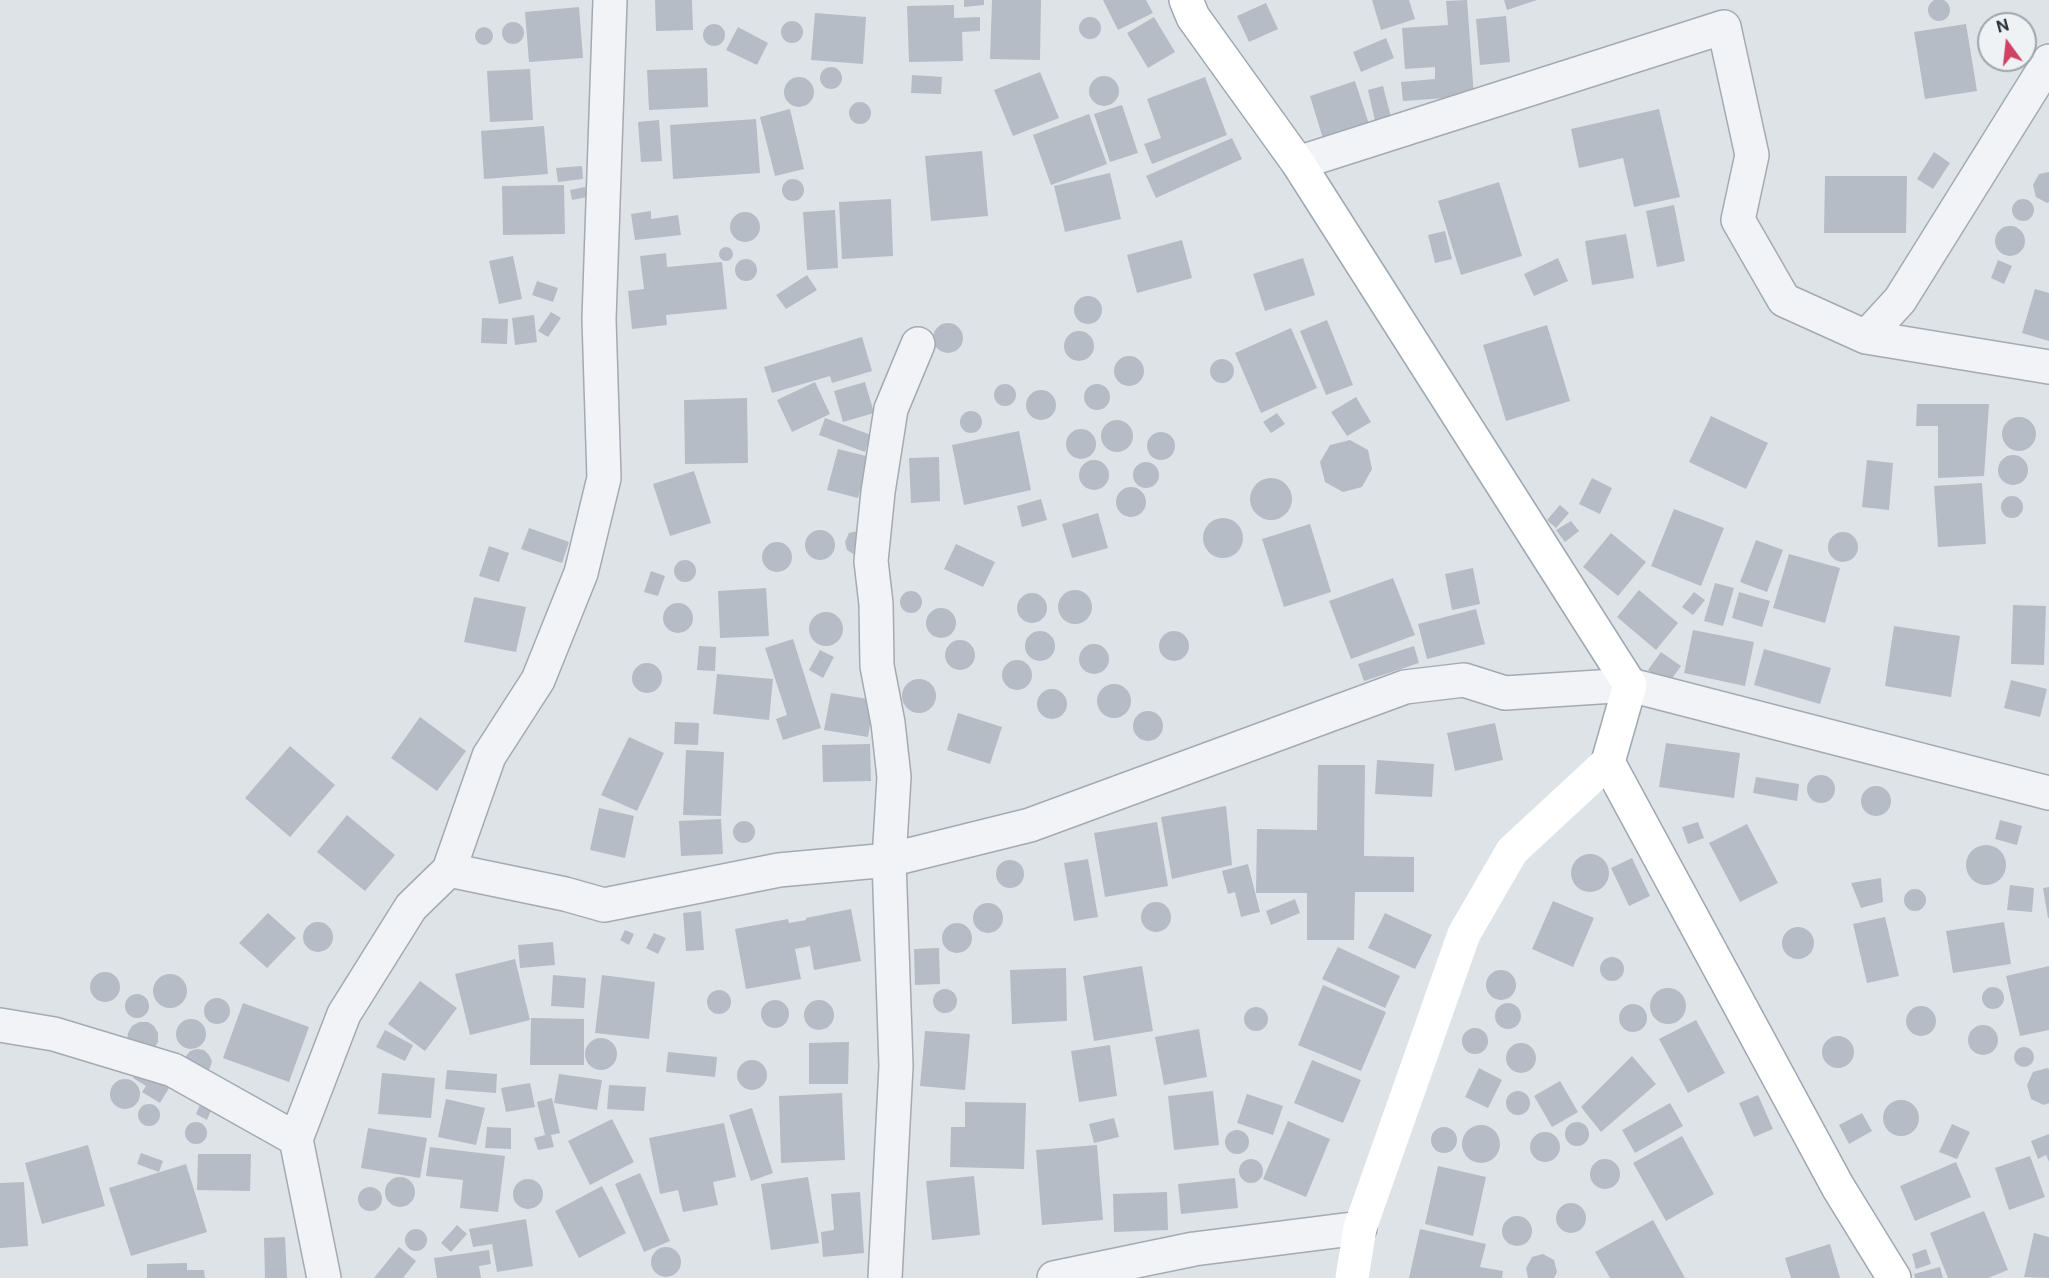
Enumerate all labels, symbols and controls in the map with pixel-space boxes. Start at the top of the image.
north arrow [1977,12,2037,72]
text: N [1994,15,2011,37]

